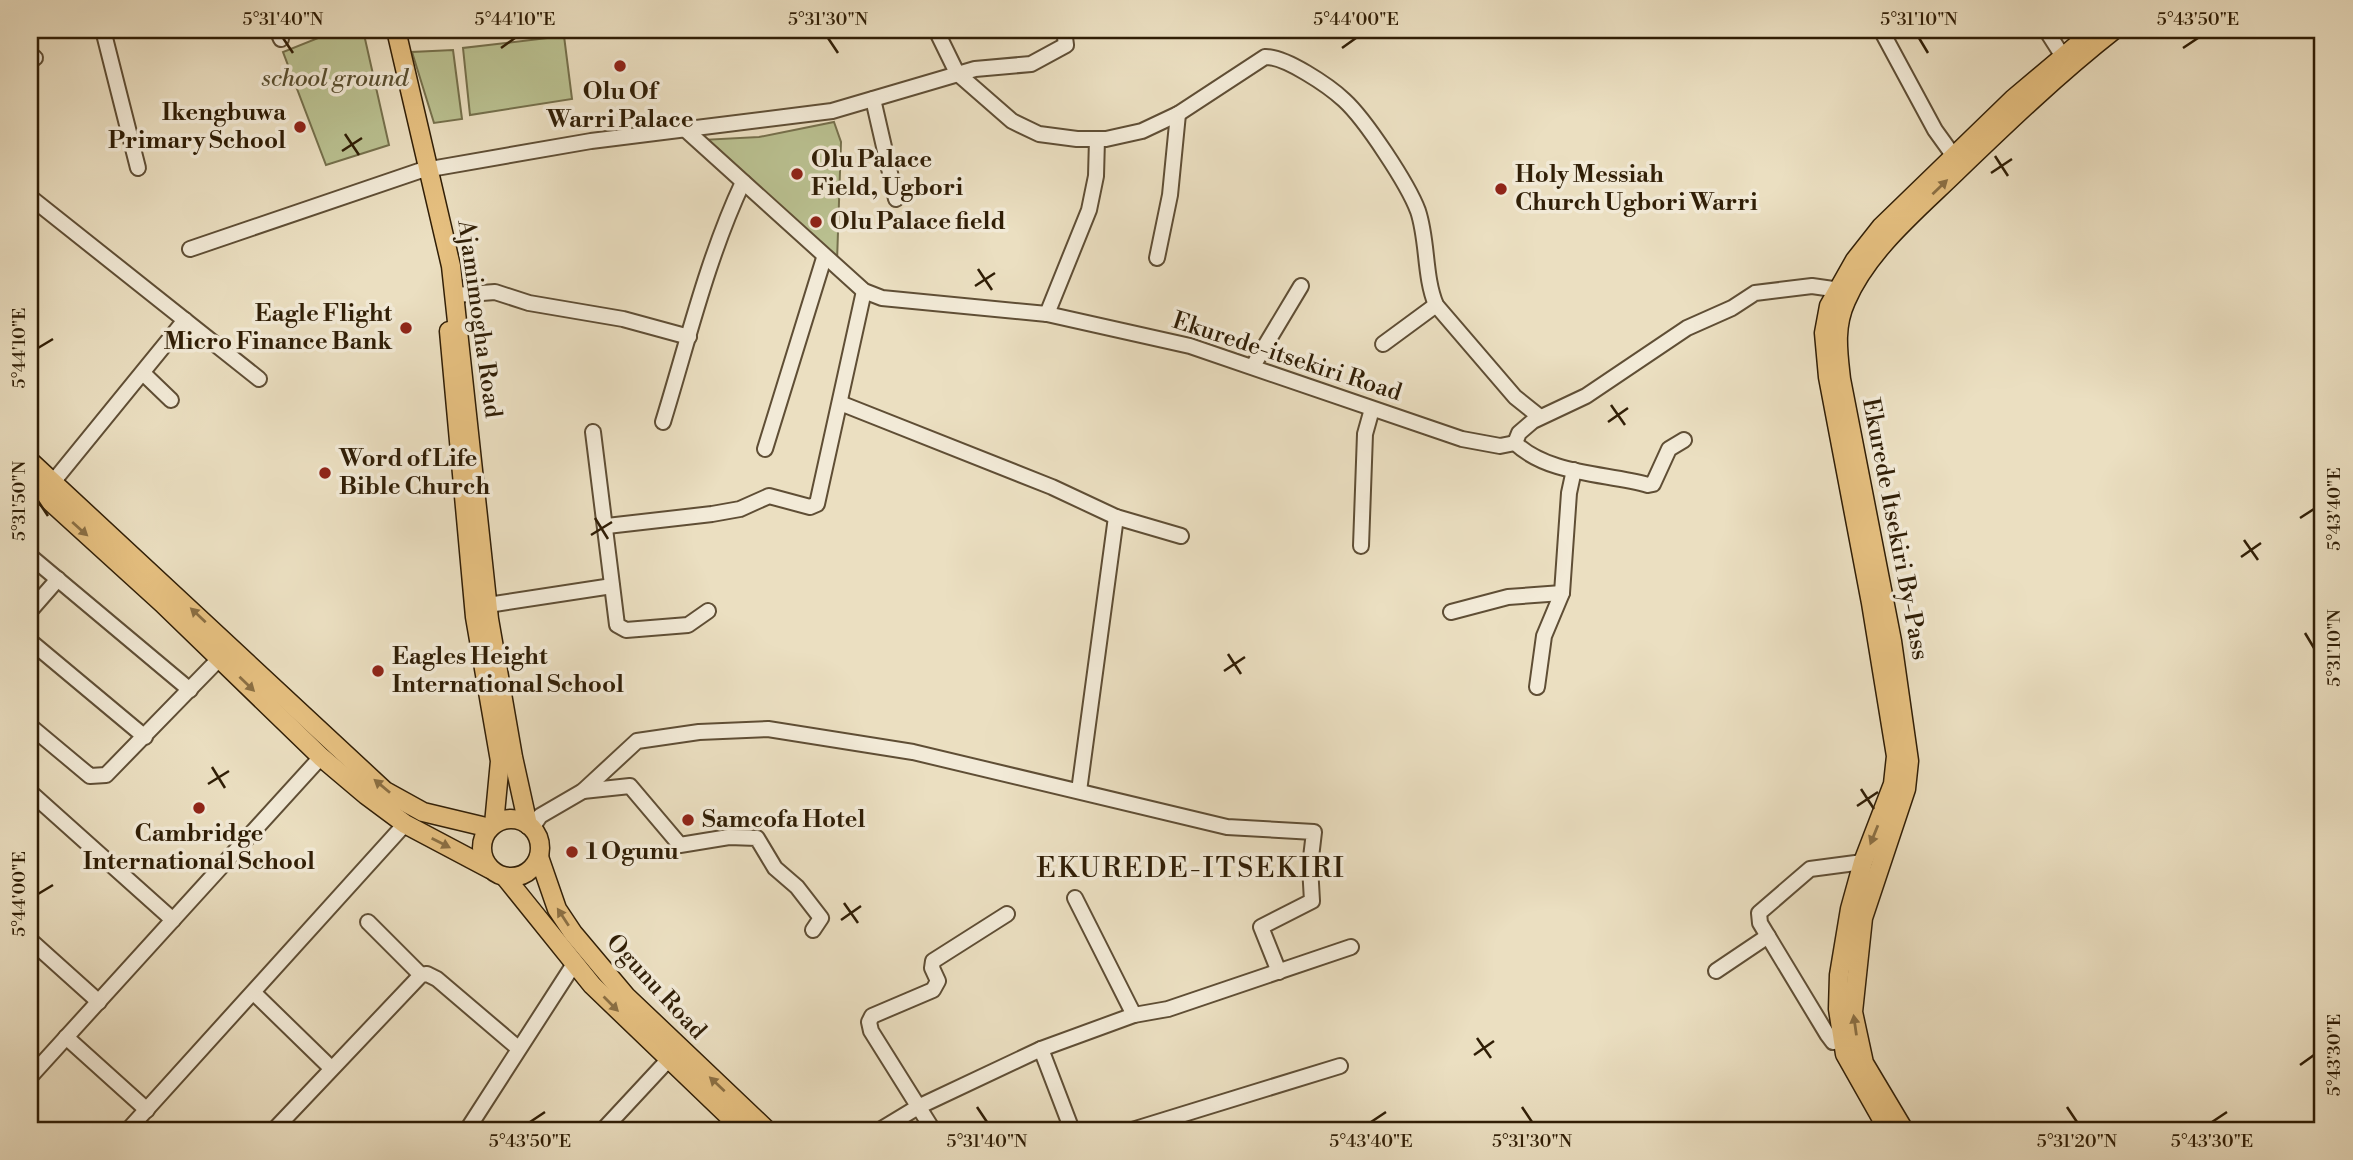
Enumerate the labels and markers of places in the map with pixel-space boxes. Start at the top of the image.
marker: Olu Of Warri Palace [612,58,628,74]
place label: Olu Of Warri Palace [545,77,694,135]
place label: Ikengbuwa Primary School [108,98,287,156]
marker: Ikengbuwa Primary School [292,119,308,135]
place label: Olu Palace Field, Ugbori [811,145,963,203]
place label: Holy Messiah Church Ugbori Warri [1515,160,1758,218]
marker: Olu Palace Field, Ugbori [789,166,805,182]
marker: Holy Messiah Church Ugbori Warri [1493,181,1509,197]
place label: Olu Palace field [830,207,1006,237]
marker: Olu Palace field [808,214,824,230]
place label: Eagle Flight Micro Finance Bank [164,299,393,357]
marker: Eagle Flight Micro Finance Bank [398,320,414,336]
place label: Word of Life Bible Church [338,444,490,502]
marker: Word of Life Bible Church [317,465,333,481]
place label: Eagles Height International School [392,642,624,700]
marker: Eagles Height International School [370,663,386,679]
marker: Cambridge International School [191,800,207,816]
place label: Samcofa Hotel [702,805,865,835]
marker: Samcofa Hotel [680,812,696,828]
place label: Cambridge International School [83,819,315,877]
place label: 1 Ogunu [586,837,679,867]
marker: 1 Ogunu [564,844,580,860]

